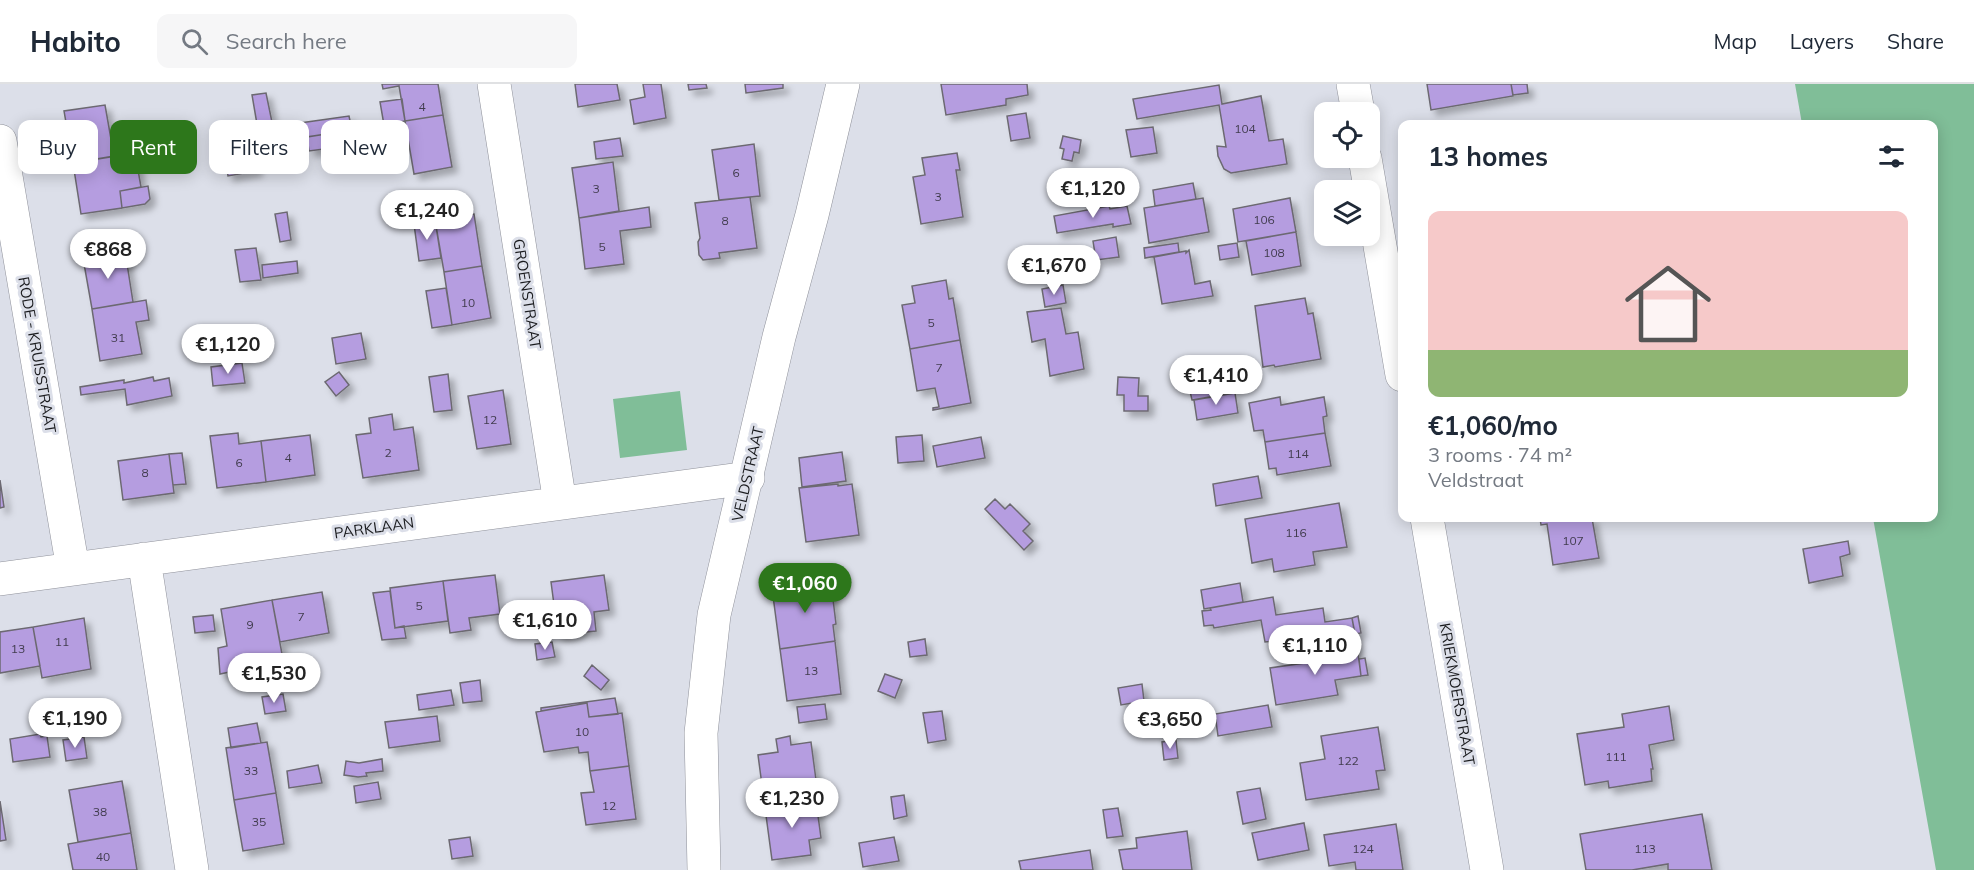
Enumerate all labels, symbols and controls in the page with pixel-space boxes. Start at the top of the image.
search box [157,14,577,68]
text: Habito [30,24,121,59]
icon: search [178,25,211,58]
text: Search here [226,27,347,55]
text: Map [1714,28,1757,54]
text: Layers [1790,28,1854,54]
text: Share [1887,28,1944,54]
house number: 4 [418,99,426,114]
map controls [1314,102,1380,246]
button: locate [1314,102,1380,168]
chip: Buy [18,120,98,174]
chip: Rent [110,120,197,174]
chip: Filters [209,120,309,174]
chip: New [321,120,409,174]
house number: 104 [1234,121,1256,136]
text: 13 homes [1428,140,1548,173]
icon: filters [1875,140,1908,173]
house number: 6 [732,165,740,180]
pin: €1,120 [1044,168,1142,219]
text: €1,120 [1061,175,1125,200]
button: layers [1314,180,1380,246]
house number: 3 [592,181,600,196]
house number: 3 [934,189,942,204]
pin: €1,240 [378,190,476,241]
text: €1,240 [395,197,459,222]
house number: 106 [1253,212,1275,227]
house number: 8 [721,213,729,228]
pin: €868 [72,229,144,280]
text: €868 [84,236,132,261]
street label: GROENSTRAAT [509,238,546,350]
house number: 5 [598,239,606,254]
pin: €1,670 [1005,245,1103,296]
house number: 108 [1263,245,1285,260]
icon: home [1614,250,1722,358]
text: €1,670 [1022,252,1086,277]
street label: RODE - KRUISSTRAAT [14,275,61,435]
house number: 10 [461,295,475,310]
house number: 5 [927,315,935,330]
pin: €1,120 [179,324,277,375]
house number: 31 [111,330,125,345]
text: €1,120 [196,331,260,356]
pin: €1,410 [1167,355,1265,406]
house number: 7 [935,360,943,375]
text: €1,410 [1184,362,1248,387]
text: €1,060/mo [1428,409,1558,442]
house number: 12 [483,412,497,427]
street label: VELDSTRAAT [727,424,768,523]
text: 3 rooms · 74 m² [1428,442,1572,467]
house number: 2 [384,445,392,460]
house number: 114 [1287,446,1309,461]
house number: 4 [284,450,292,465]
house number: 6 [235,455,243,470]
house number: 8 [141,465,149,480]
text: Veldstraat [1428,467,1523,492]
street label: PARKLAAN [333,512,415,543]
house number: 116 [1285,525,1307,540]
house number: 107 [1562,533,1584,548]
pin: €1,060 [756,563,854,614]
text: €1,060 [773,570,837,595]
house number: 5 [415,598,423,613]
pin: €1,610 [496,600,594,651]
text: €1,610 [513,607,577,632]
house number: 7 [297,609,305,624]
house number: 9 [246,617,254,632]
street label: KRIEKMOERSTRAAT [1436,621,1479,767]
pin: €1,110 [1266,625,1364,676]
text: €1,110 [1283,632,1347,657]
house number: 11 [55,634,69,649]
house number: 13 [11,641,25,656]
pin: €1,530 [225,653,323,704]
text: €1,530 [242,660,306,685]
house number: 13 [804,663,818,678]
pin: €1,190 [26,698,124,749]
pin: €3,650 [1121,699,1219,750]
text: €1,190 [43,705,107,730]
text: €3,650 [1138,706,1202,731]
house number: 10 [575,724,589,739]
house number: 111 [1605,749,1627,764]
house number: 122 [1337,753,1359,768]
house number: 33 [244,763,258,778]
pin: €1,230 [743,778,841,829]
text: €1,230 [760,785,824,810]
house number: 12 [602,798,616,813]
house number: 38 [93,804,107,819]
house number: 35 [252,814,266,829]
house number: 124 [1352,841,1374,856]
house number: 113 [1634,841,1656,856]
house number: 40 [96,849,110,864]

